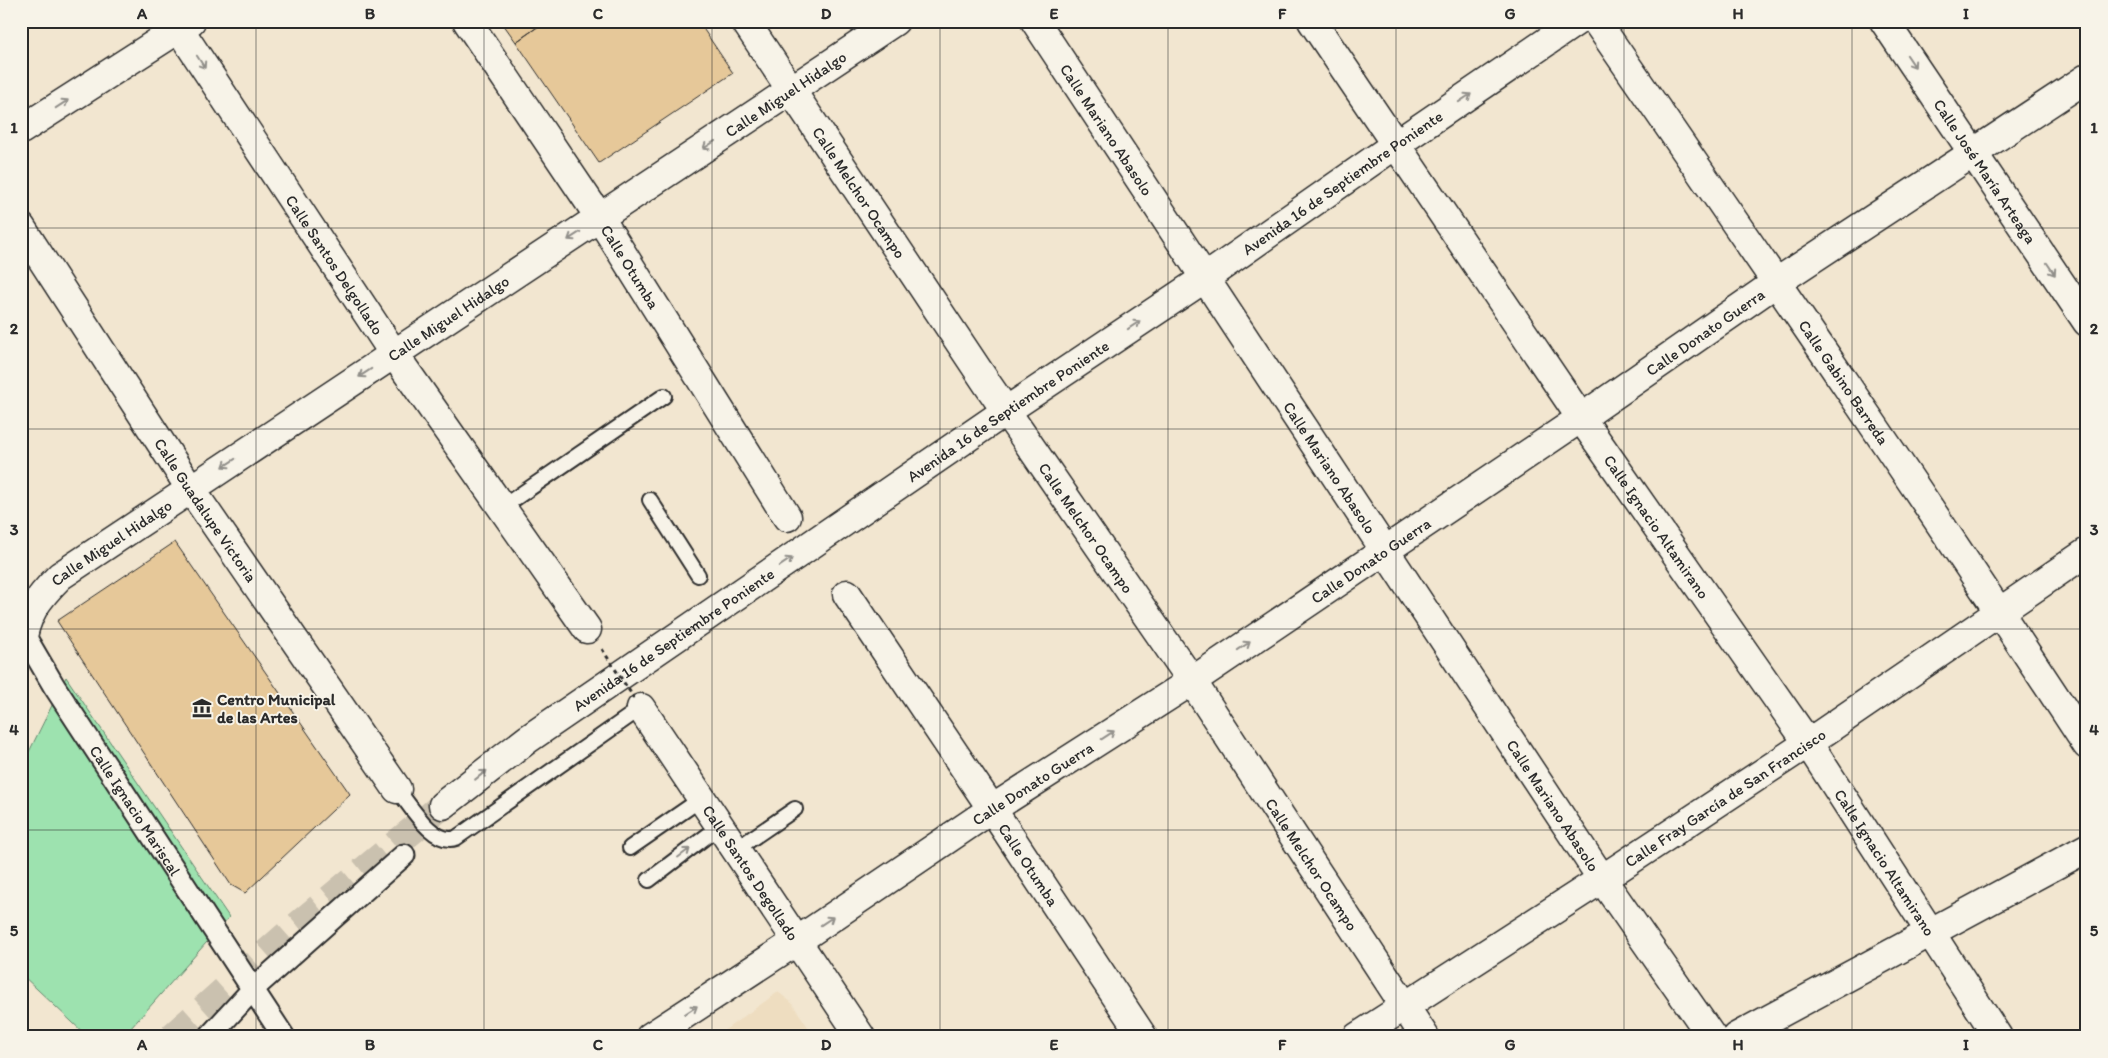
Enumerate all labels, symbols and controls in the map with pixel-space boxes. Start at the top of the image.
text: A [136,4,148,23]
text: B [365,4,376,23]
text: C [593,4,604,23]
text: D [821,4,832,23]
text: E [1050,4,1059,23]
text: F [1278,4,1287,23]
text: G [1504,4,1516,23]
text: H [1732,4,1744,23]
text: I [1963,4,1969,23]
street label: Calle Miguel Hidalgo [722,47,850,141]
one-way arrow [1906,54,1916,68]
one-way arrow [195,55,206,69]
street label: Calle Mariano Abasolo [1056,60,1157,199]
one-way arrow [1457,93,1471,103]
street label: Calle José María Arteaga [1929,95,2040,247]
one-way arrow [55,99,69,109]
street label: Avenida 16 de Septiembre Poniente [1239,106,1447,259]
text: 1 [10,118,18,137]
text: 1 [2090,118,2098,137]
street label: Calle Melchor Ocampo [808,123,910,262]
one-way arrow [702,140,716,150]
street label: Calle Santos Delgollado [281,191,388,338]
street label: Calle Otumba [597,221,664,313]
one-way arrow [567,231,581,241]
one-way arrow [2046,261,2056,275]
street label: Calle Miguel Hidalgo [384,271,513,366]
street label: Calle Donato Guerra [1642,285,1768,380]
street label: Calle Gabino Barreda [1794,316,1893,448]
text: 2 [10,319,19,338]
text: 2 [2090,319,2099,338]
one-way arrow [1127,320,1141,330]
street label: Avenida 16 de Septiembre Poniente [903,336,1113,486]
one-way arrow [358,368,372,378]
street label: Calle Mariano Abasolo [1279,398,1380,537]
street label: Calle Guadalupe Victoria [150,435,261,586]
street label: Calle Ignacio Altamirano [1600,451,1713,602]
one-way arrow [223,458,237,468]
street label: Calle Melchor Ocampo [1034,459,1138,597]
street label: Calle Miguel Hidalgo [47,495,175,590]
street label: Calle Donato Guerra [1307,514,1434,608]
text: 3 [10,520,19,539]
text: 3 [2090,520,2099,539]
one-way arrow [779,556,793,567]
street label: Avenida 16 de Septiembre Poniente [569,564,778,715]
one-way arrow [1237,641,1251,651]
place label: Centro Municipal de las Artes [217,690,336,727]
museum icon: Centro Municipal de las Artes [191,697,213,719]
text: 4 [9,720,19,739]
text: 4 [2089,720,2099,739]
street label: Calle Fray García de San Francisco [1621,725,1829,871]
one-way arrow [1101,729,1115,740]
street label: Calle Mariano Abasolo [1502,736,1603,875]
street label: Calle Donato Guerra [969,738,1097,830]
street label: Calle Ignacio Mariscal [85,742,185,880]
one-way arrow [474,770,488,780]
street label: Calle Ignacio Altamirano [1830,786,1939,940]
street label: Calle Melchor Ocampo [1261,795,1362,934]
street label: Calle Santos Degollado [699,801,803,944]
street label: Calle Otumba [994,820,1063,911]
one-way arrow [677,848,691,858]
one-way arrow [819,916,833,926]
text: 5 [10,921,19,940]
text: 5 [2090,921,2099,940]
one-way arrow [683,1005,697,1015]
text: A [136,1035,148,1054]
text: B [365,1035,376,1054]
text: C [593,1035,604,1054]
text: D [821,1035,832,1054]
text: E [1050,1035,1059,1054]
text: F [1278,1035,1287,1054]
text: G [1504,1035,1516,1054]
text: H [1732,1035,1744,1054]
text: I [1963,1035,1969,1054]

